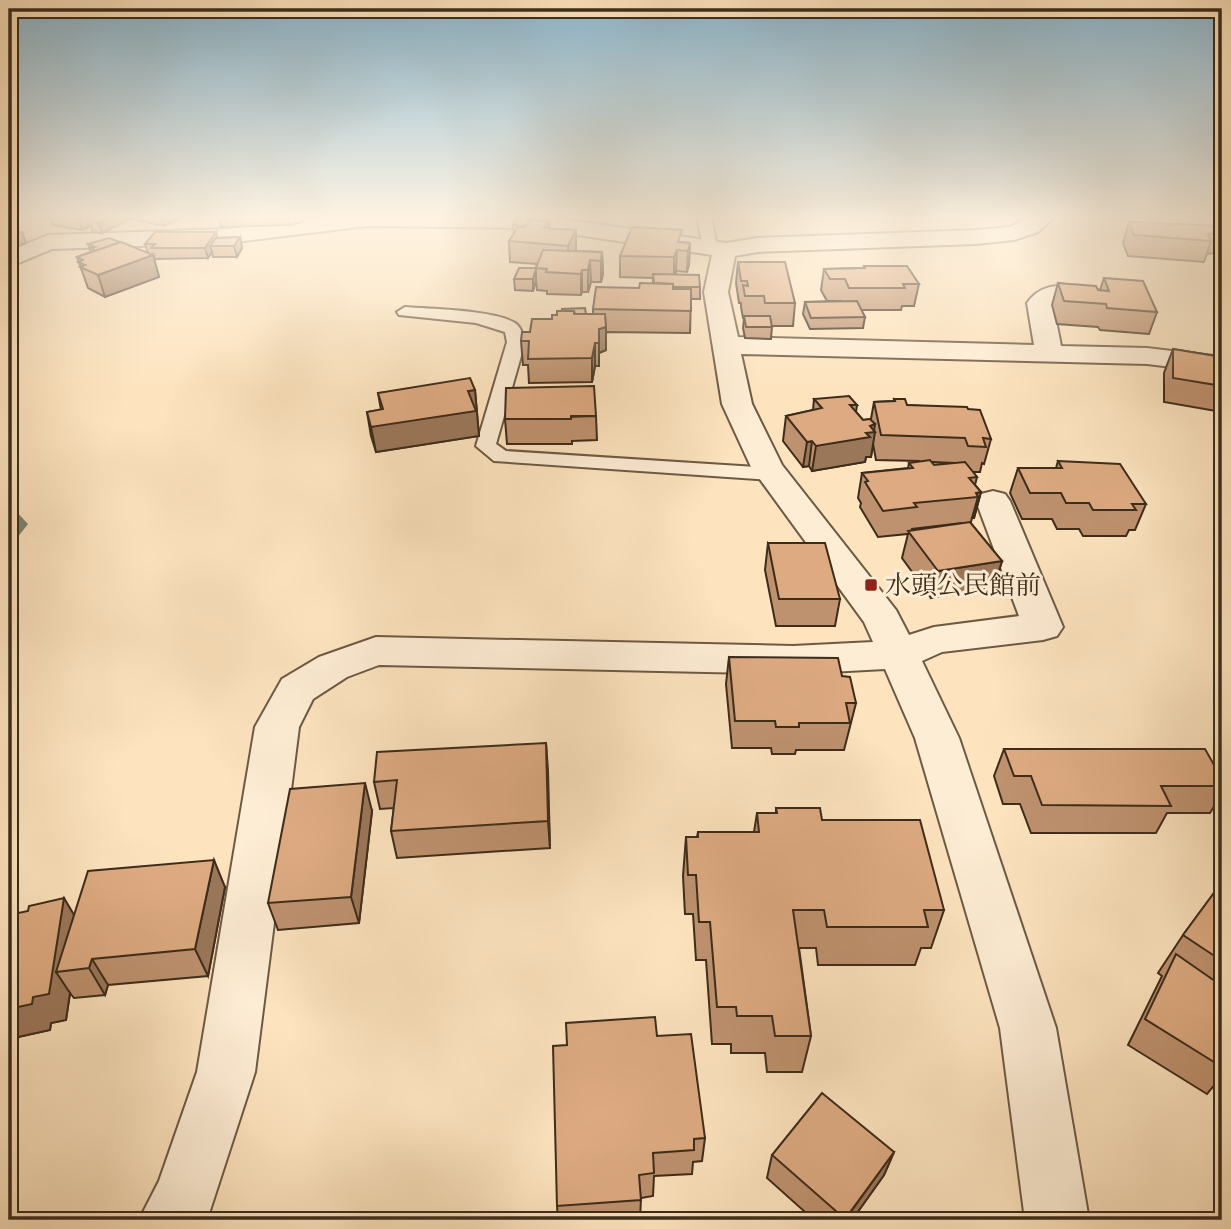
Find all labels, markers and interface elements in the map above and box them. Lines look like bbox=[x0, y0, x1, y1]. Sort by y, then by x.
place label: 水頭公民館前 bbox=[885, 568, 1041, 602]
marker: 水頭公民館前 bbox=[863, 577, 879, 593]

